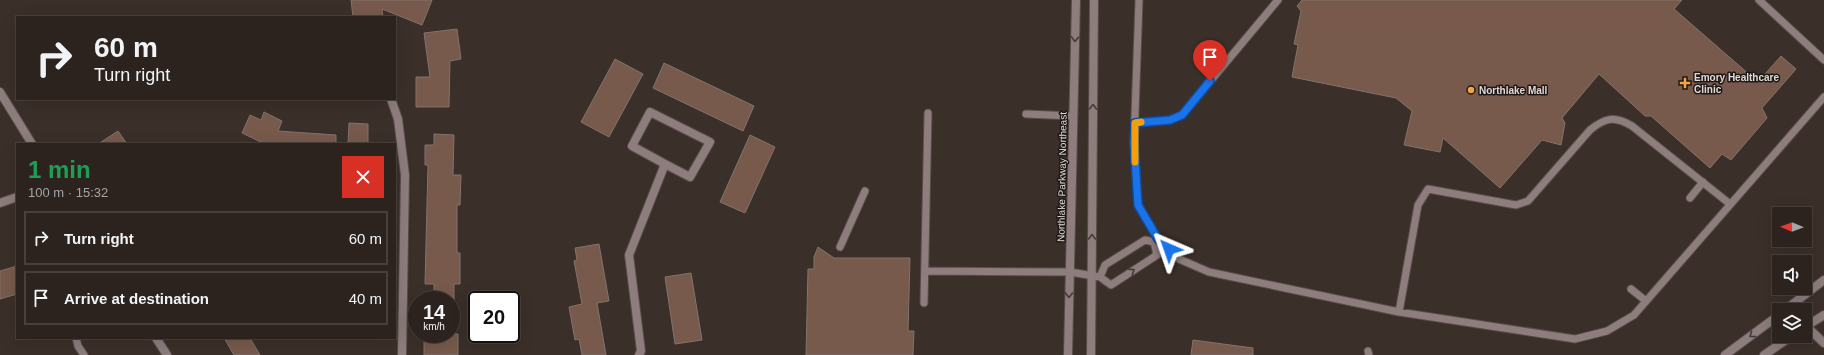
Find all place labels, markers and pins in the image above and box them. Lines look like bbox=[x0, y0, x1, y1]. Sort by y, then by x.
pin bbox=[1193, 40, 1227, 81]
place label: Emory Healthcare Clinic bbox=[1694, 72, 1779, 95]
marker: Emory Healthcare Clinic bbox=[1679, 77, 1691, 89]
marker: Northlake Mall bbox=[1466, 85, 1476, 95]
place label: Northlake Mall bbox=[1479, 85, 1548, 96]

